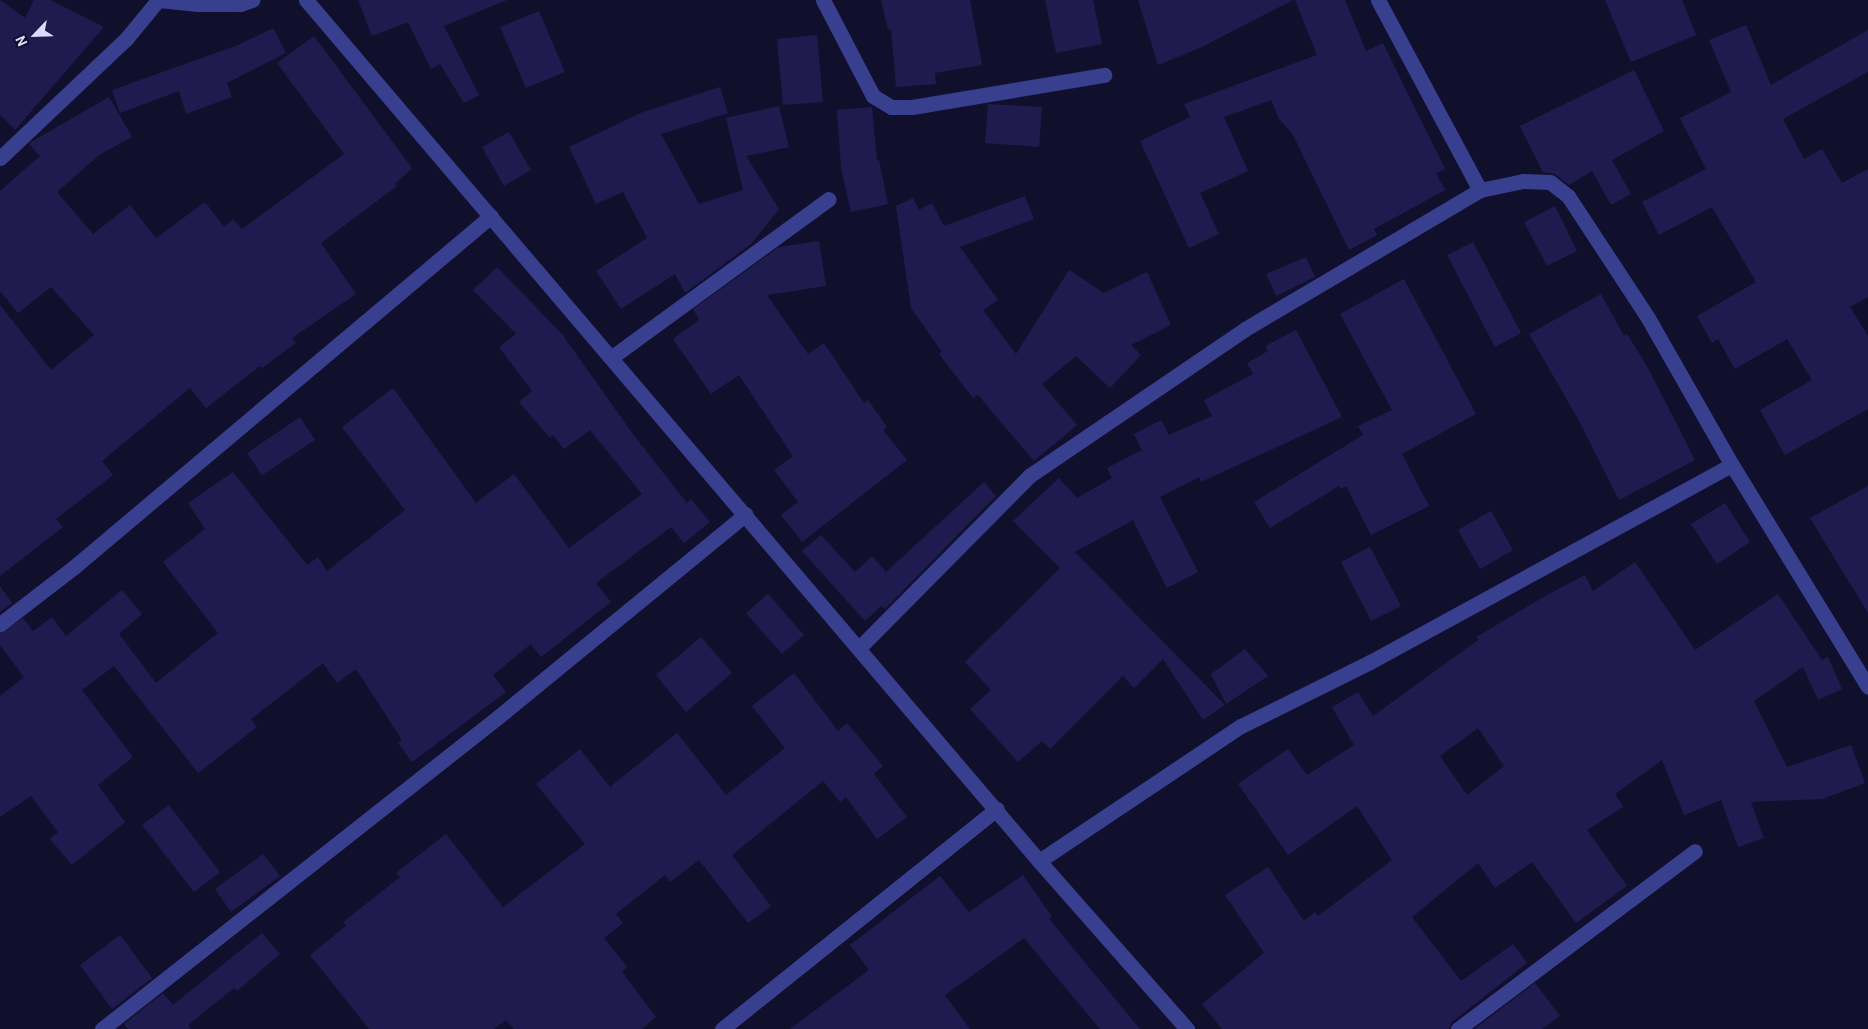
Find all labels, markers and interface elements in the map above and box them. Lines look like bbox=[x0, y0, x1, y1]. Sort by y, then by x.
north arrow bbox=[10, 10, 60, 60]
text: N bbox=[11, 34, 30, 49]

